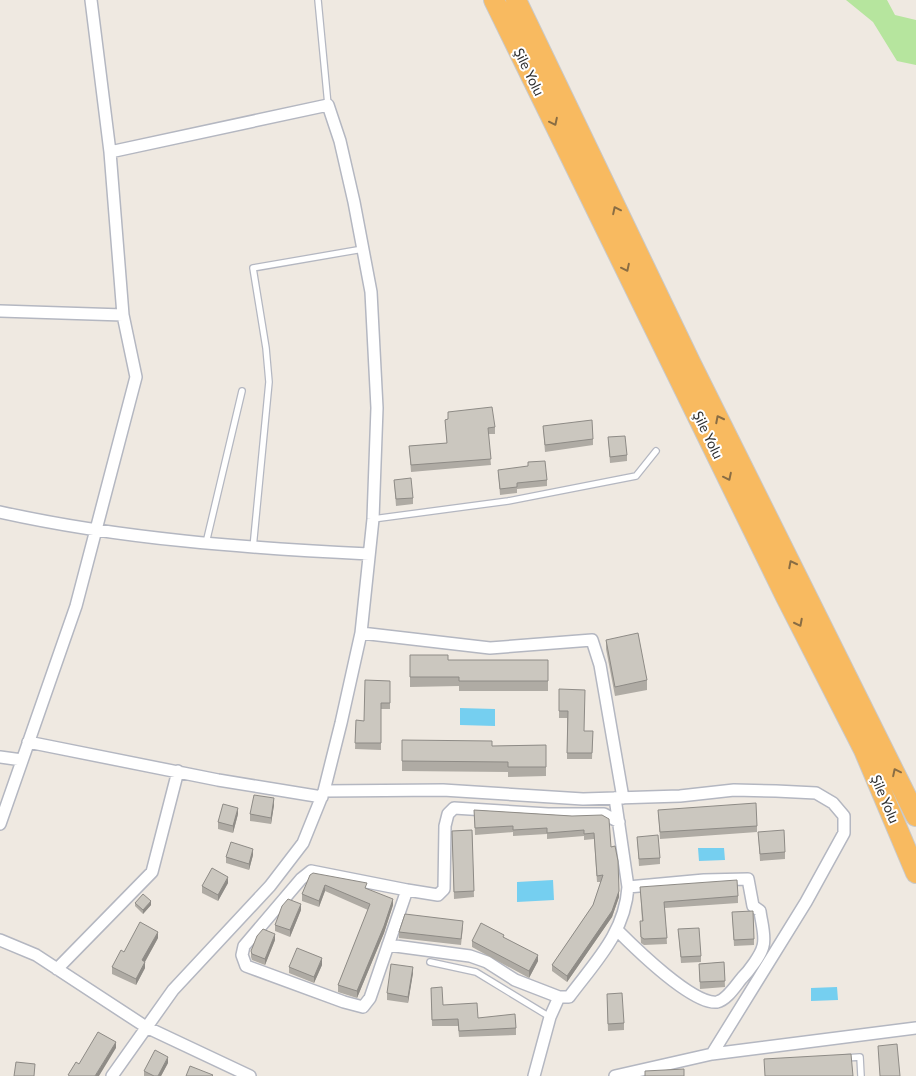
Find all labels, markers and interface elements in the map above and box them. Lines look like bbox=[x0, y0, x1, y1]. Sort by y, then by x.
street label: Şile Yolu bbox=[511, 45, 548, 98]
one-way arrow bbox=[548, 117, 558, 126]
one-way arrow bbox=[612, 206, 623, 215]
one-way arrow bbox=[620, 262, 630, 271]
street label: Şile Yolu bbox=[690, 408, 727, 461]
one-way arrow bbox=[715, 415, 725, 424]
one-way arrow bbox=[722, 472, 732, 481]
one-way arrow bbox=[788, 560, 798, 569]
one-way arrow bbox=[793, 618, 803, 627]
one-way arrow bbox=[892, 768, 902, 777]
street label: Şile Yolu bbox=[868, 772, 903, 826]

